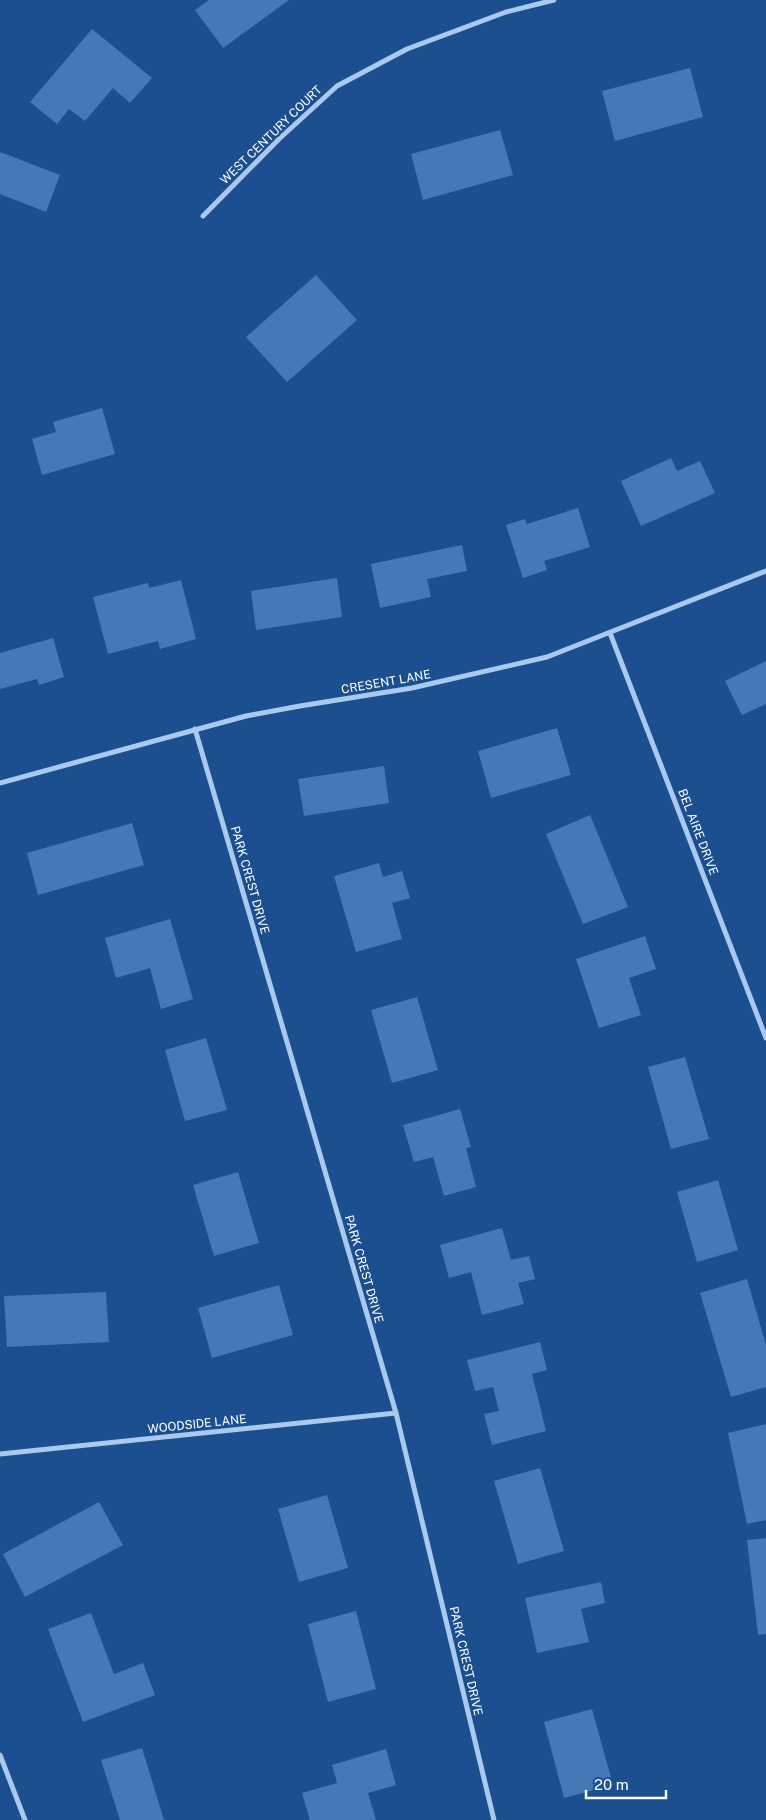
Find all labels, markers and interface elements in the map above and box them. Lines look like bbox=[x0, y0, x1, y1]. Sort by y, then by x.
street label: WEST CENTURY COURT bbox=[217, 83, 325, 187]
street label: CRESENT LANE bbox=[340, 667, 432, 697]
street label: BEL AIRE DRIVE bbox=[675, 787, 721, 877]
street label: PARK CREST DRIVE bbox=[228, 824, 272, 936]
street label: PARK CREST DRIVE bbox=[342, 1213, 386, 1325]
street label: WOODSIDE LANE bbox=[147, 1412, 247, 1436]
street label: PARK CREST DRIVE bbox=[447, 1605, 485, 1717]
scale bar bbox=[586, 1768, 666, 1800]
text: 20 m bbox=[594, 1776, 629, 1793]

